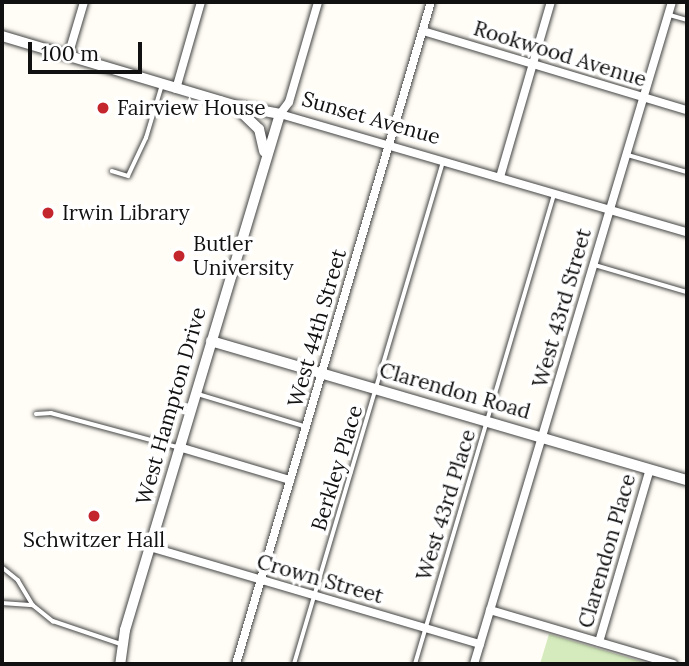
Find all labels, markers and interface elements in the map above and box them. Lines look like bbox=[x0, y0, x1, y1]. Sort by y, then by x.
street label: Rookwood Avenue bbox=[471, 16, 649, 92]
scale bar bbox=[32, 28, 145, 72]
text: 100 m bbox=[41, 40, 99, 67]
street label: Sunset Avenue bbox=[299, 86, 443, 150]
place label: Fairview House bbox=[117, 95, 266, 121]
marker: Fairview House bbox=[95, 100, 111, 116]
place label: Irwin Library bbox=[62, 200, 190, 226]
marker: Irwin Library bbox=[40, 205, 56, 221]
street label: West 43rd Street bbox=[527, 225, 597, 391]
place label: Butler University bbox=[193, 231, 294, 281]
street label: West 44th Street bbox=[282, 246, 352, 410]
marker: Butler University bbox=[171, 248, 187, 264]
street label: West Hampton Drive bbox=[131, 304, 211, 508]
street label: Clarendon Road bbox=[376, 357, 534, 425]
street label: Berkley Place bbox=[306, 402, 368, 534]
street label: West 43rd Place bbox=[411, 426, 481, 584]
street label: Clarendon Place bbox=[573, 471, 641, 631]
marker: Schwitzer Hall bbox=[86, 508, 102, 524]
place label: Schwitzer Hall bbox=[23, 527, 165, 553]
street label: Crown Street bbox=[254, 549, 386, 609]

